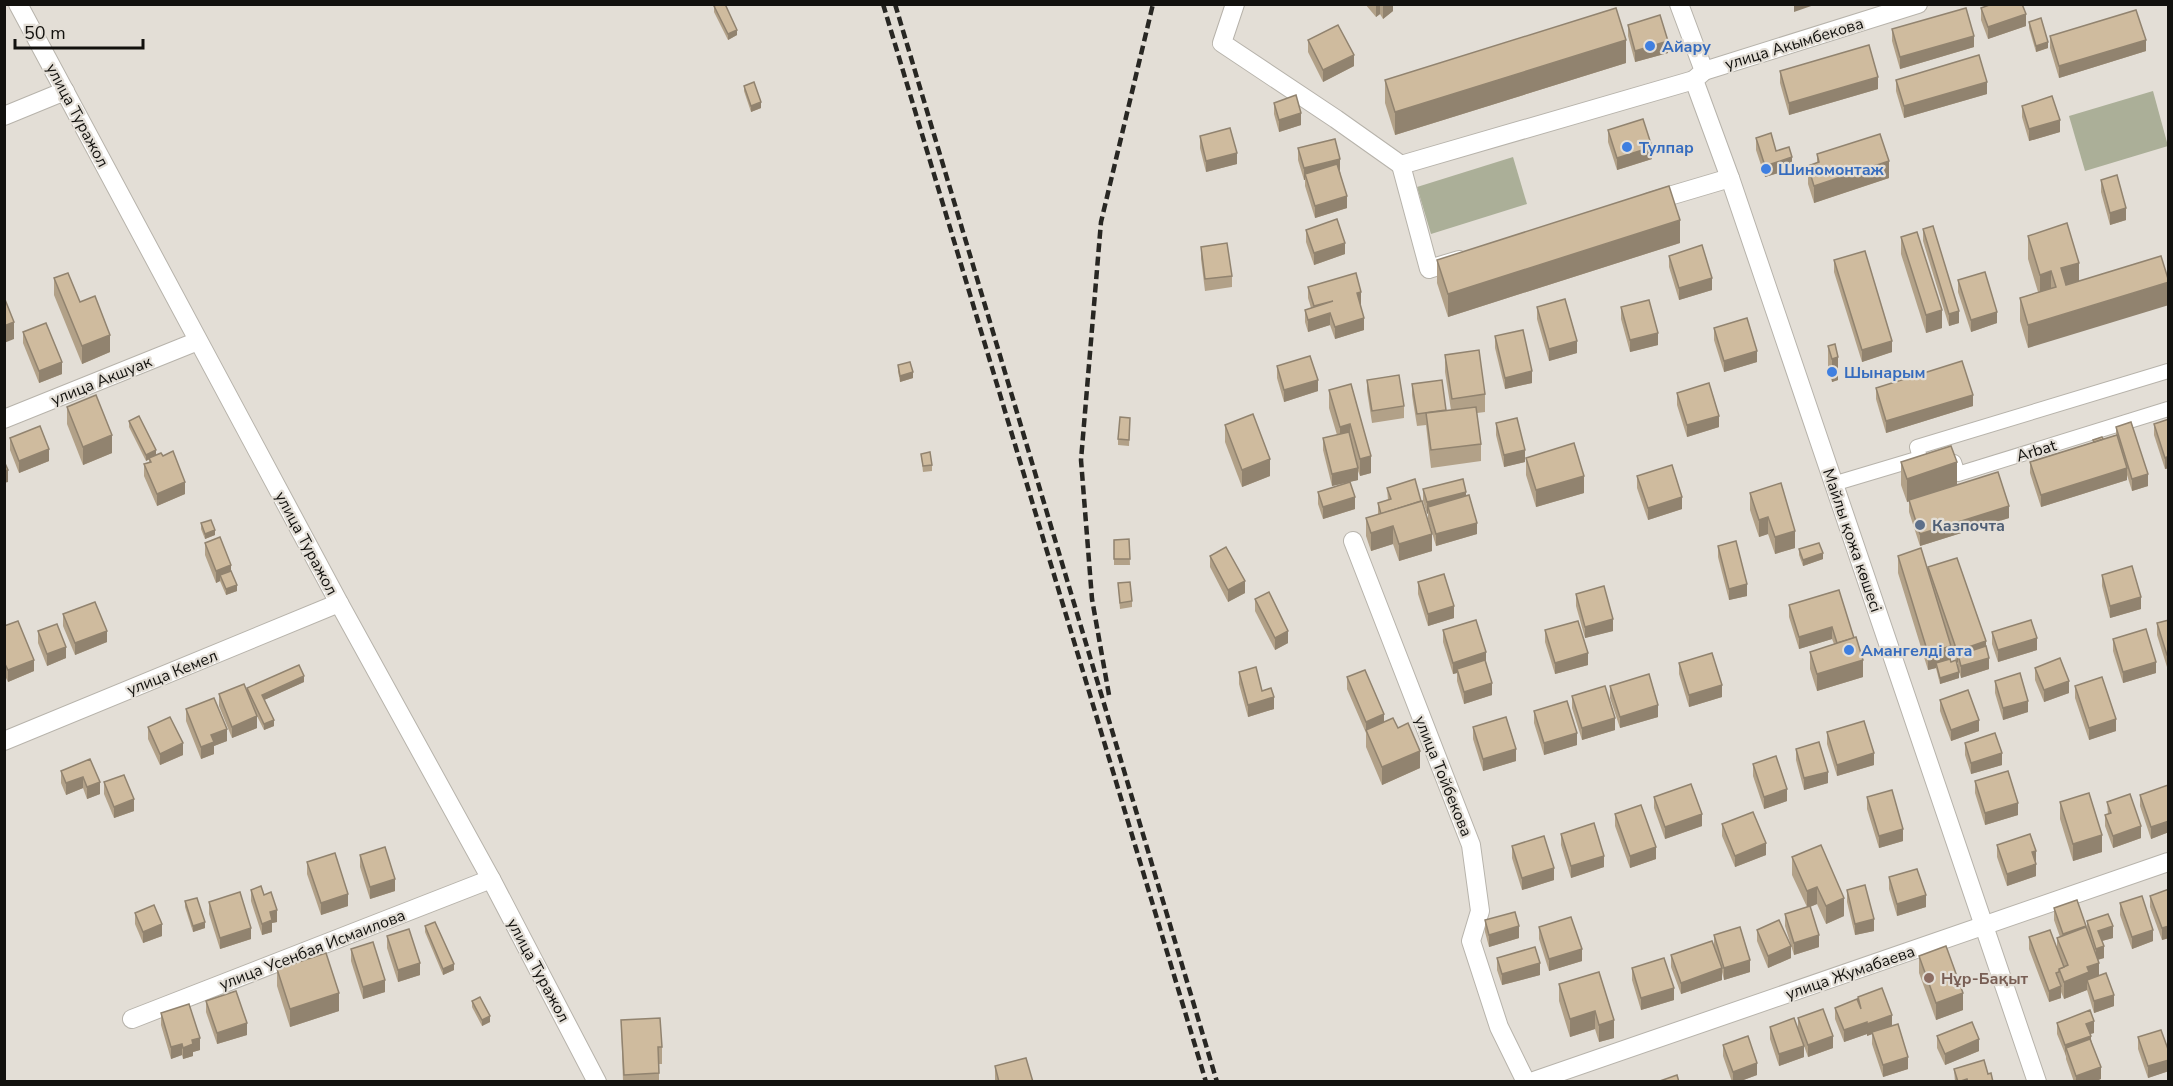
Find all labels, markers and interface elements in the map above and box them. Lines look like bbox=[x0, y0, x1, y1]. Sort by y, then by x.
scale bar bbox=[15, 12, 142, 50]
street label: улица Акымбекова bbox=[1722, 12, 1866, 75]
text: 50 m bbox=[24, 21, 66, 45]
place label: Айару bbox=[1662, 36, 1711, 58]
marker: Айару bbox=[1643, 39, 1657, 53]
street label: улица Туражол bbox=[41, 60, 114, 171]
place label: Тулпар bbox=[1639, 137, 1694, 159]
marker: Тулпар bbox=[1620, 140, 1634, 154]
place label: Шиномонтаж bbox=[1778, 159, 1885, 181]
marker: Шиномонтаж bbox=[1759, 162, 1773, 176]
street label: улица Акшуак bbox=[48, 350, 156, 411]
place label: Шынарым bbox=[1844, 362, 1925, 384]
marker: Шынарым bbox=[1825, 365, 1839, 379]
street label: Arbat bbox=[2014, 434, 2059, 467]
street label: Майлы қожа көшесі bbox=[1817, 466, 1887, 615]
street label: улица Туражол bbox=[270, 488, 343, 599]
place label: Казпочта bbox=[1932, 515, 2005, 537]
marker: Казпочта bbox=[1913, 518, 1927, 532]
place label: Амангелді ата bbox=[1861, 640, 1972, 662]
marker: Амангелді ата bbox=[1842, 643, 1856, 657]
street label: улица Кемел bbox=[124, 645, 221, 701]
street label: улица Тойбекова bbox=[1409, 713, 1477, 840]
street label: улица Усенбая Исмаилова bbox=[216, 904, 409, 996]
street label: улица Туражол bbox=[502, 915, 575, 1026]
street label: улица Жумабаева bbox=[1783, 941, 1918, 1005]
place label: Нұр-Бақыт bbox=[1941, 968, 2029, 990]
marker: Нұр-Бақыт bbox=[1922, 971, 1936, 985]

